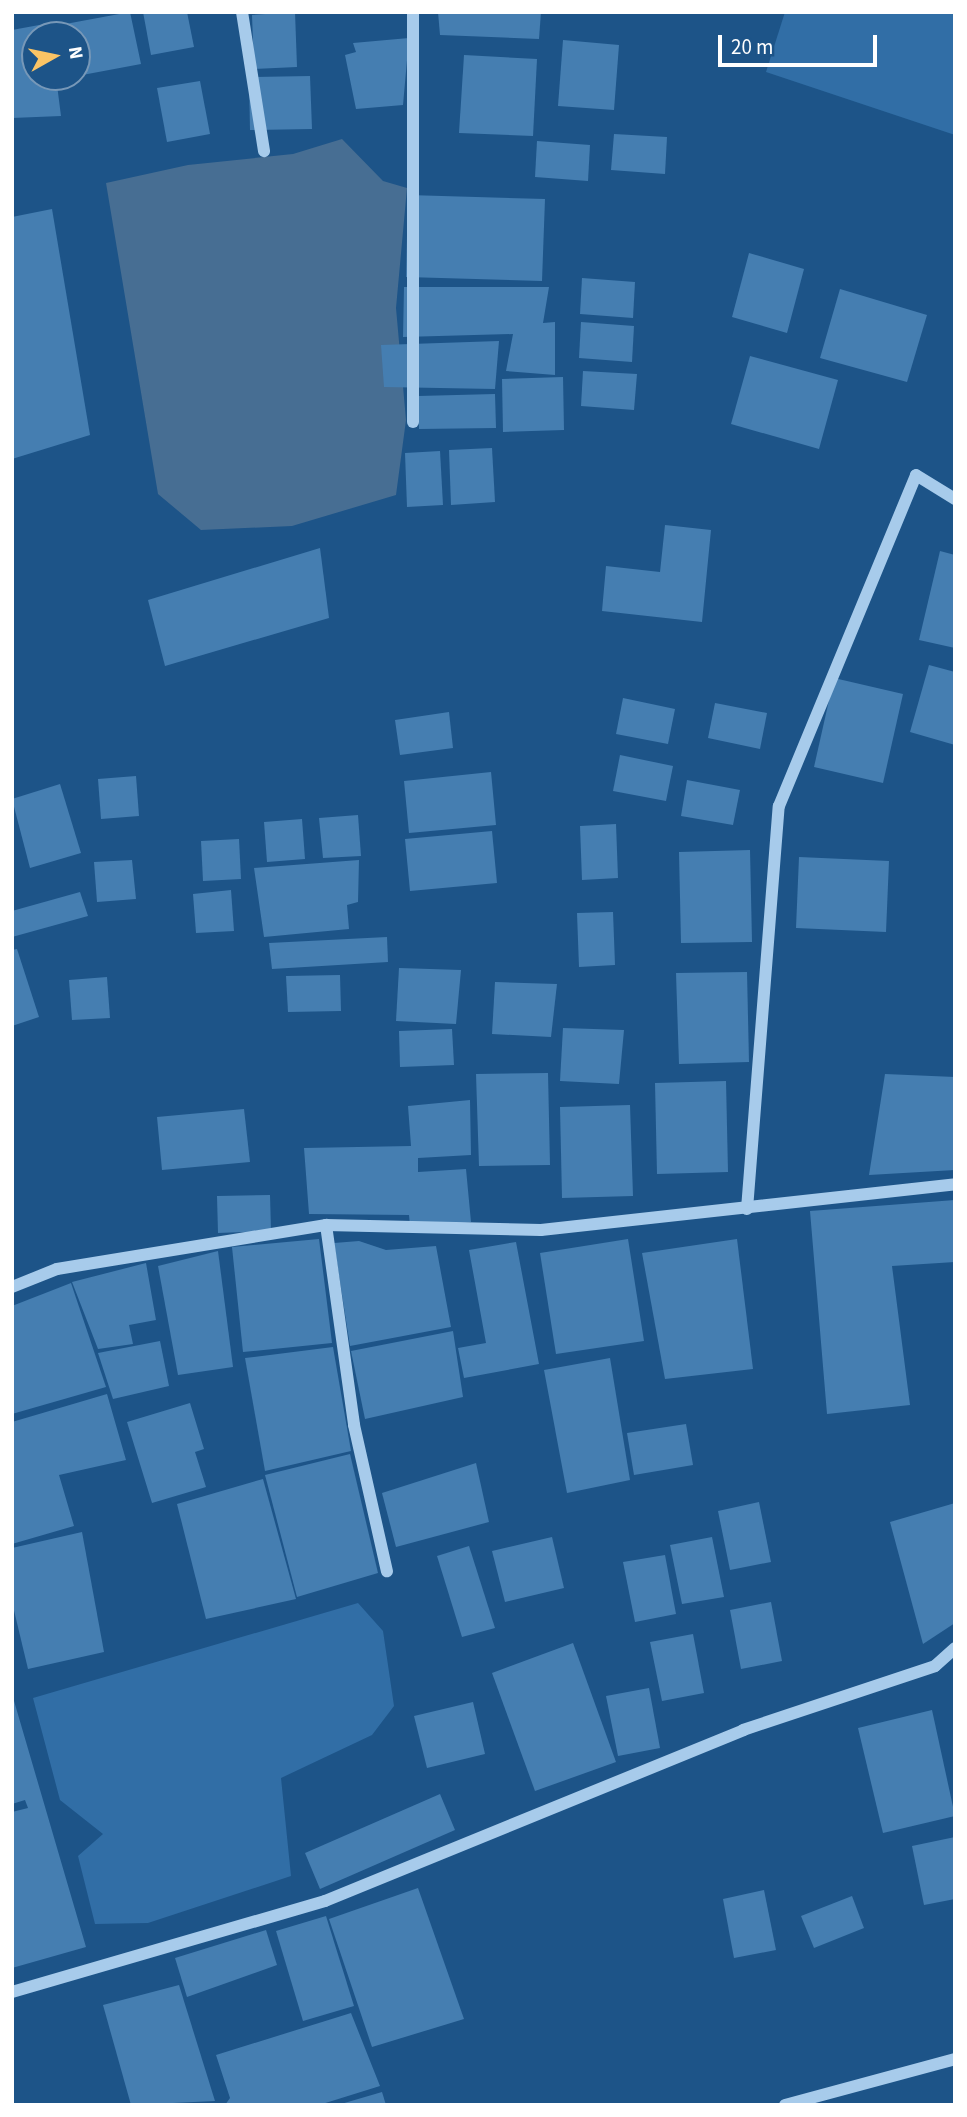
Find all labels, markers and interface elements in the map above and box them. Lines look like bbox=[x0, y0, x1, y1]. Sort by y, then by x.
north arrow bbox=[21, 21, 91, 91]
scale bar bbox=[722, 21, 881, 65]
text: 20 m bbox=[731, 32, 773, 62]
text: N bbox=[61, 45, 90, 61]

